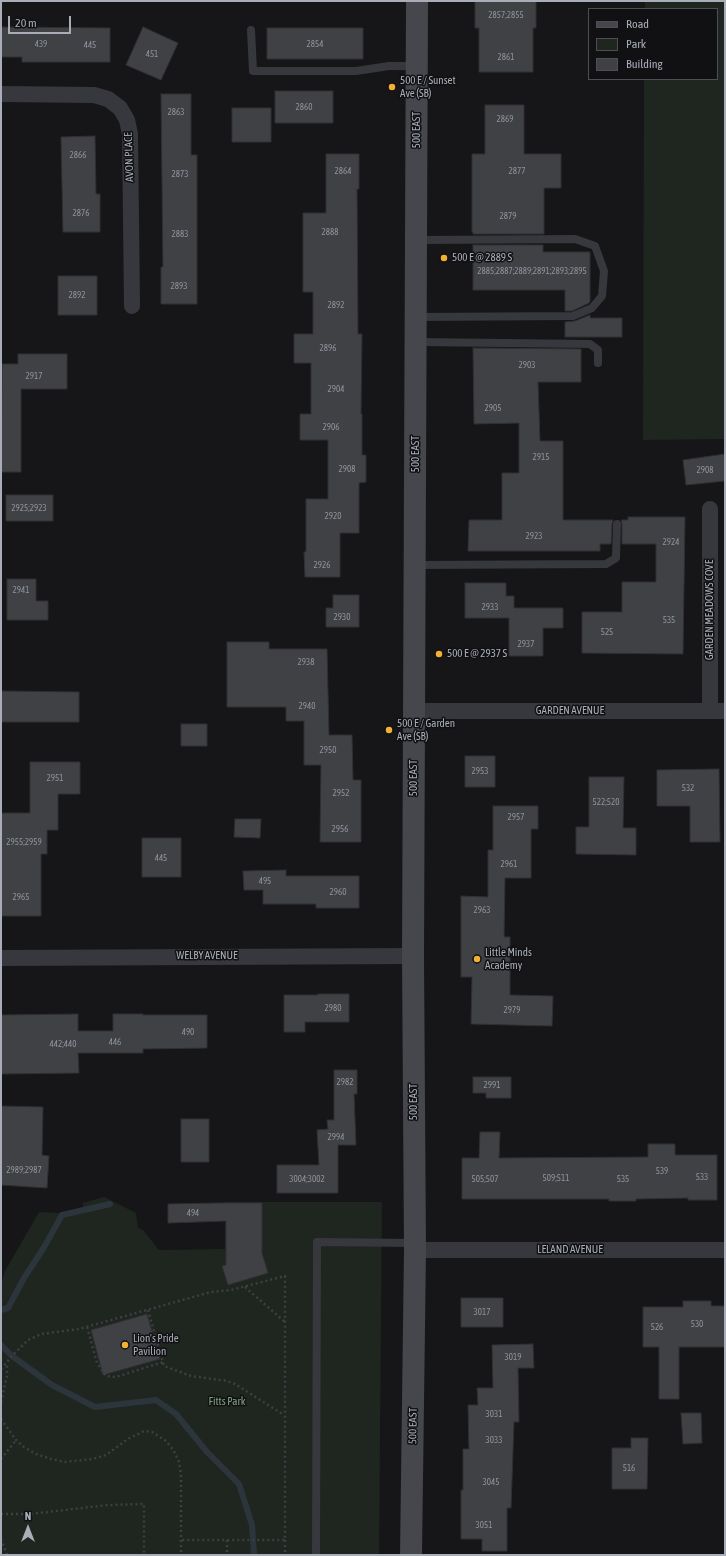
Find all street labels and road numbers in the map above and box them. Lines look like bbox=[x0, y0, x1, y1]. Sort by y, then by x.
street label: 500 EAST bbox=[410, 112, 424, 148]
street label: AVON PLACE bbox=[122, 132, 136, 182]
street label: 500 EAST bbox=[409, 436, 423, 472]
street label: GARDEN MEADOWS COVE bbox=[703, 560, 717, 660]
street label: GARDEN AVENUE bbox=[536, 704, 604, 718]
street label: 500 EAST bbox=[407, 760, 421, 796]
street label: WELBY AVENUE bbox=[176, 949, 238, 963]
street label: 500 EAST bbox=[407, 1084, 421, 1120]
street label: LELAND AVENUE bbox=[537, 1243, 603, 1257]
street label: 500 EAST bbox=[406, 1408, 420, 1444]

